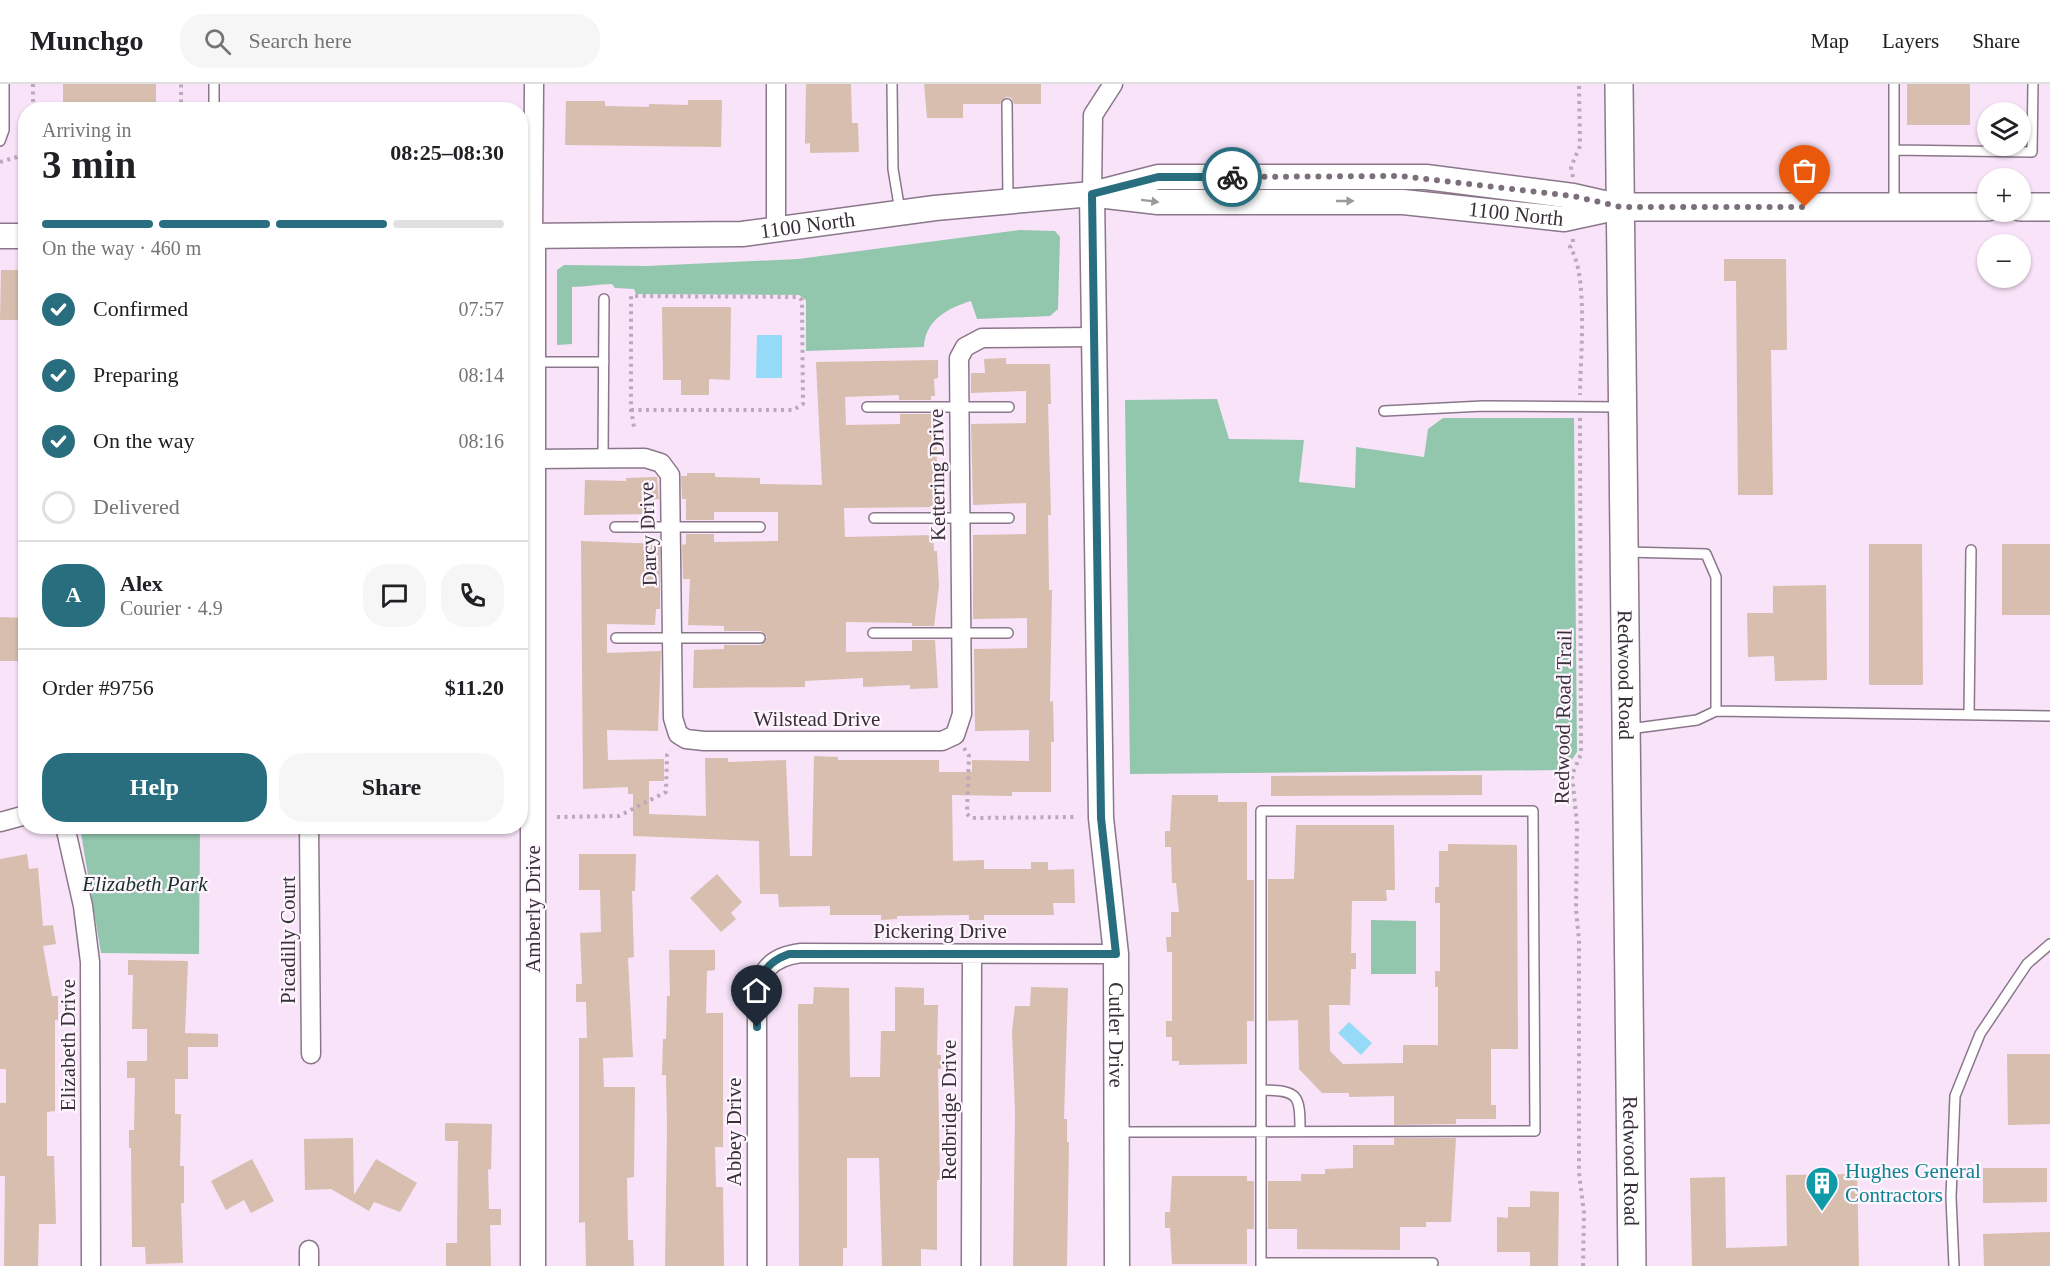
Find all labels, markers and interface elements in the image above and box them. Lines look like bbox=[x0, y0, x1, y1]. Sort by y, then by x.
search box bbox=[180, 14, 600, 68]
text: Munchgo bbox=[30, 25, 144, 56]
icon: search bbox=[201, 25, 234, 58]
text: Search here bbox=[249, 28, 352, 53]
text: Map bbox=[1811, 29, 1849, 53]
text: Layers bbox=[1882, 29, 1939, 53]
text: Share bbox=[1972, 29, 2020, 53]
map controls bbox=[1977, 102, 2031, 288]
button: layers bbox=[1977, 102, 2031, 156]
text: Arriving in bbox=[42, 119, 131, 141]
text: 08:25–08:30 bbox=[390, 140, 504, 165]
text: 3 min bbox=[42, 143, 136, 186]
pin bbox=[1779, 145, 1830, 207]
courier bbox=[1202, 147, 1262, 207]
icon: bag bbox=[1788, 154, 1821, 187]
icon: bike bbox=[1216, 161, 1249, 194]
button: + bbox=[1977, 168, 2031, 222]
one-way arrow bbox=[1141, 196, 1160, 206]
one-way arrow bbox=[1336, 196, 1355, 206]
street label: 1100 North bbox=[1467, 197, 1565, 231]
street label: 1100 North bbox=[758, 207, 857, 243]
button: − bbox=[1977, 234, 2031, 288]
text: On the way · 460 m bbox=[42, 237, 201, 259]
icon: check bbox=[42, 293, 75, 326]
text: Confirmed bbox=[93, 296, 188, 321]
text: 07:57 bbox=[458, 298, 504, 320]
icon: check bbox=[42, 359, 75, 392]
text: Preparing bbox=[93, 362, 179, 387]
text: 08:14 bbox=[458, 364, 504, 386]
street label: Kettering Drive bbox=[924, 409, 950, 541]
icon: check bbox=[42, 425, 75, 458]
text: On the way bbox=[93, 428, 194, 453]
text: 08:16 bbox=[458, 430, 504, 452]
street label: Darcy Drive bbox=[634, 481, 662, 587]
text: Delivered bbox=[93, 494, 180, 519]
button: chat bbox=[363, 564, 426, 627]
button: phone bbox=[441, 564, 504, 627]
text: Alex bbox=[120, 571, 163, 596]
text: A bbox=[66, 582, 81, 607]
text: Courier · 4.9 bbox=[120, 597, 223, 619]
street label: Redwood Road bbox=[1613, 610, 1638, 741]
street label: Redwood Road Trail bbox=[1549, 629, 1577, 805]
text: Order #9756 bbox=[42, 675, 154, 700]
text: $11.20 bbox=[445, 675, 504, 700]
street label: Wilstead Drive bbox=[754, 707, 880, 731]
button: Help bbox=[42, 753, 267, 822]
button: Share bbox=[279, 753, 504, 822]
street label: Amberly Drive bbox=[521, 845, 545, 973]
park label: Elizabeth Park bbox=[81, 872, 208, 896]
street label: Picadilly Court bbox=[276, 876, 300, 1004]
street label: Pickering Drive bbox=[873, 919, 1007, 943]
pin bbox=[731, 965, 782, 1027]
icon: home bbox=[740, 974, 773, 1007]
street label: Elizabeth Drive bbox=[56, 979, 80, 1111]
street label: Cutler Drive bbox=[1104, 982, 1128, 1088]
street label: Redbridge Drive bbox=[937, 1040, 961, 1180]
street label: Abbey Drive bbox=[722, 1077, 746, 1187]
street label: Redwood Road bbox=[1618, 1096, 1644, 1227]
place label: Hughes General Contractors bbox=[1845, 1159, 1981, 1207]
building icon: Hughes General Contractors bbox=[1804, 1165, 1840, 1212]

